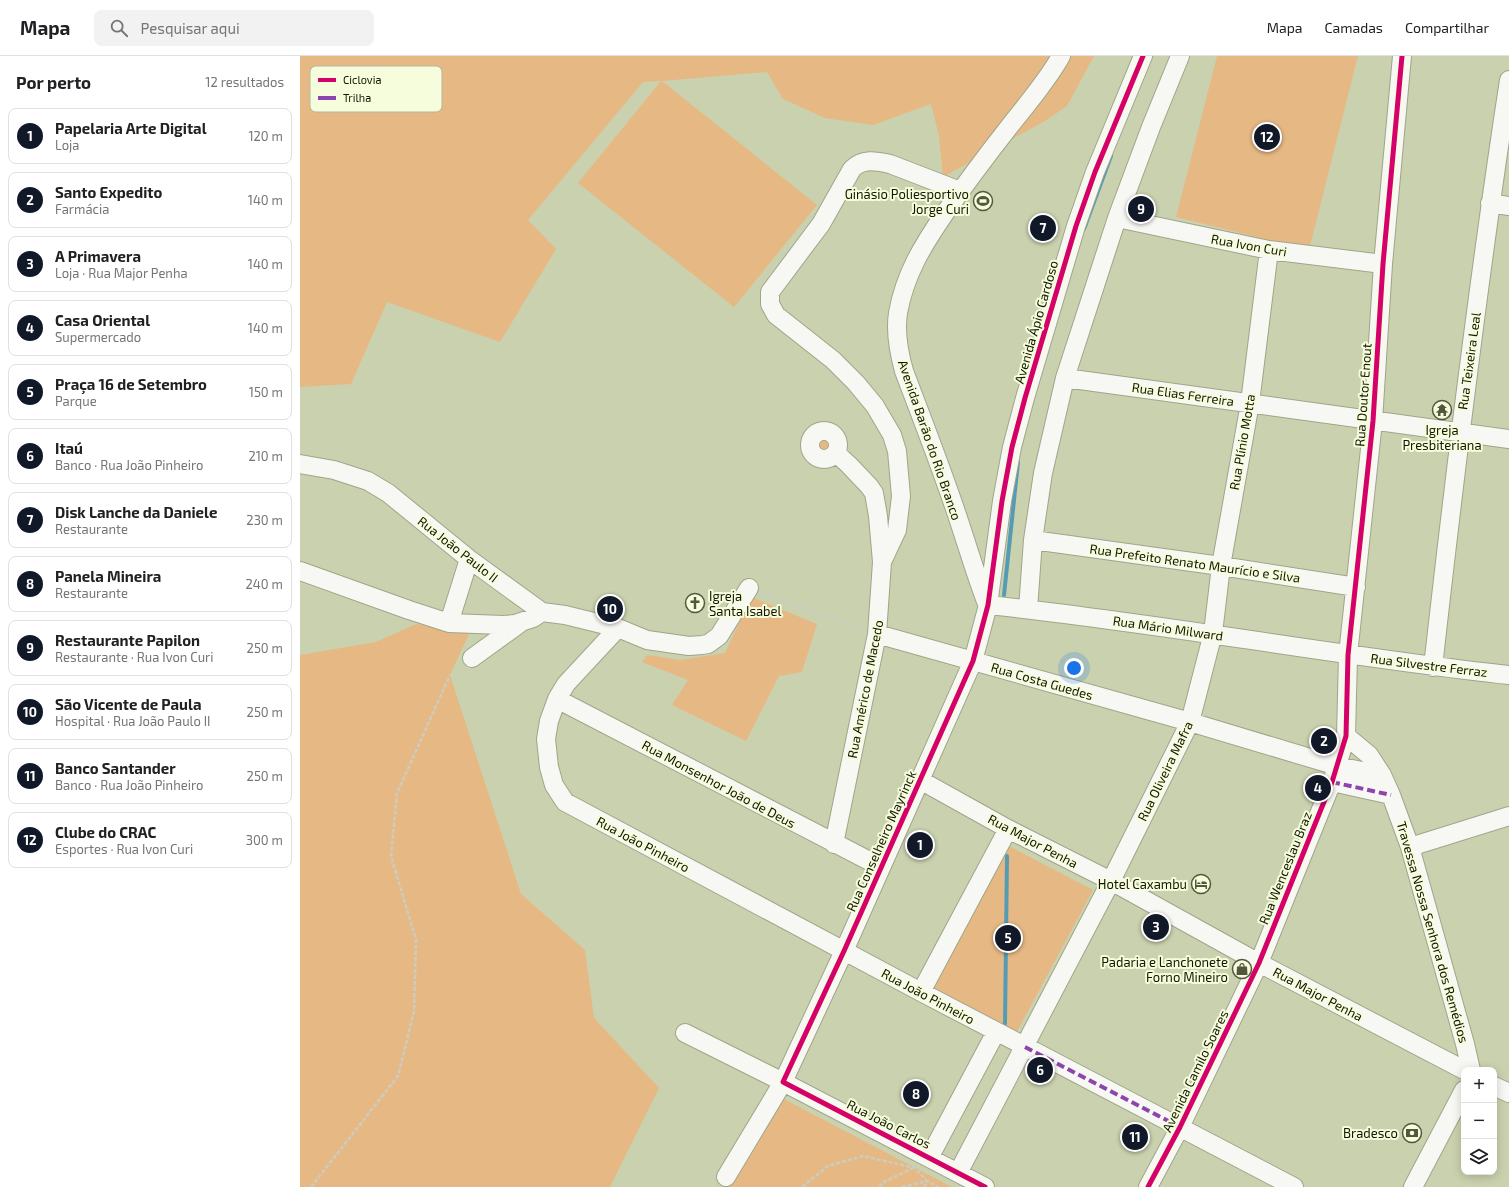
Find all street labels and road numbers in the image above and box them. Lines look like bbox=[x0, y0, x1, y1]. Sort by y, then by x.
street label: Rua Ivon Curi bbox=[1210, 230, 1288, 260]
street label: Avenida Ápio Cardoso bbox=[1010, 258, 1061, 385]
street label: Rua Teixeira Leal bbox=[1454, 311, 1484, 411]
street label: Rua Doutor Enout bbox=[1351, 343, 1375, 447]
street label: Avenida Barão do Rio Branco bbox=[895, 358, 965, 522]
street label: Rua Elias Ferreira bbox=[1131, 379, 1235, 409]
street label: Rua Plínio Motta bbox=[1226, 393, 1258, 491]
street label: Rua João Paulo II bbox=[415, 513, 501, 585]
street label: Rua Prefeito Renato Maurício e Silva bbox=[1089, 540, 1301, 586]
street label: Rua Mário Milward bbox=[1112, 612, 1224, 644]
street label: Rua Américo de Macedo bbox=[844, 618, 886, 760]
street label: Rua Silvestre Ferraz bbox=[1370, 650, 1488, 680]
street label: Rua Costa Guedes bbox=[989, 659, 1095, 703]
street label: Rua Oliveira Mafra bbox=[1134, 718, 1196, 824]
street label: Rua Monsenhor João de Deus bbox=[639, 737, 799, 831]
street label: Rua Conselheiro Mayrinck bbox=[843, 768, 920, 914]
street label: Rua Wenceslau Braz bbox=[1255, 809, 1315, 927]
street label: Rua Major Penha bbox=[985, 811, 1081, 871]
street label: Rua João Pinheiro bbox=[594, 813, 692, 875]
street label: Travessa Nossa Senhora dos Remédios bbox=[1394, 819, 1472, 1045]
street label: Rua Major Penha bbox=[1270, 964, 1366, 1024]
street label: Rua João Pinheiro bbox=[879, 965, 977, 1027]
street label: Avenida Camilo Soares bbox=[1159, 1007, 1231, 1135]
street label: Rua João Carlos bbox=[844, 1096, 934, 1152]

